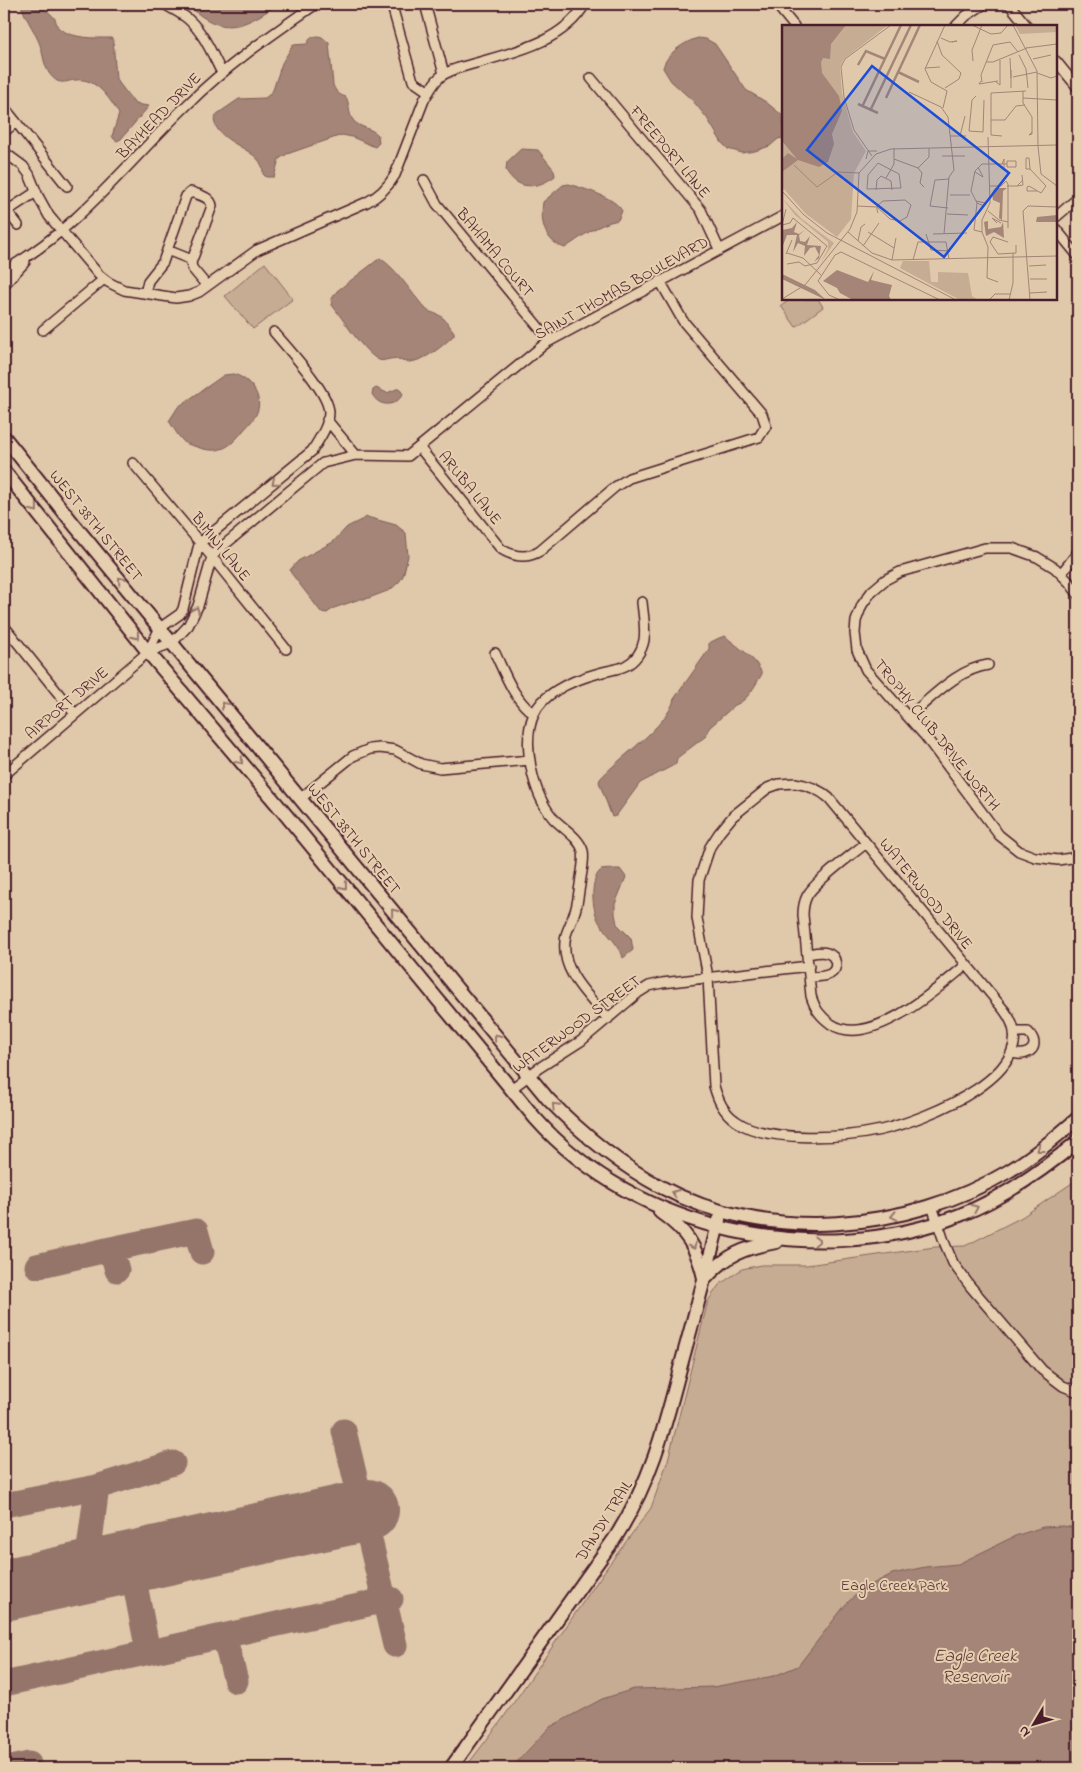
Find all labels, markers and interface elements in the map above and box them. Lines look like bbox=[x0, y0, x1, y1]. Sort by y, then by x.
inset map bbox=[782, 25, 1057, 300]
street label: BAYHEAD DRIVE bbox=[111, 67, 207, 166]
street label: FREEPORT LANE bbox=[623, 100, 716, 204]
street label: BAHAMA COURT bbox=[449, 203, 539, 303]
street label: SAINT THOMAS BOULEVARD bbox=[531, 231, 713, 347]
street label: ARUBA LANE bbox=[432, 446, 507, 531]
street label: WEST 38TH STREET bbox=[43, 465, 148, 587]
one-way arrow bbox=[271, 476, 280, 485]
one-way arrow bbox=[29, 503, 37, 512]
street label: BIMINI LANE bbox=[184, 507, 256, 587]
one-way arrow bbox=[117, 577, 126, 586]
one-way arrow bbox=[189, 606, 200, 615]
one-way arrow bbox=[130, 630, 138, 639]
street label: TROPHY CLUB DRIVE NORTH bbox=[867, 654, 1005, 816]
street label: AIRPORT DRIVE bbox=[20, 661, 114, 746]
one-way arrow bbox=[221, 702, 230, 711]
one-way arrow bbox=[235, 755, 244, 764]
street label: WEST 38TH STREET bbox=[301, 778, 406, 900]
street label: WATERWOOD DRIVE bbox=[873, 833, 978, 955]
one-way arrow bbox=[338, 880, 347, 889]
one-way arrow bbox=[392, 909, 400, 918]
street label: WATERWOOD STREET bbox=[508, 970, 646, 1080]
one-way arrow bbox=[494, 1034, 503, 1043]
one-way arrow bbox=[551, 1103, 560, 1112]
one-way arrow bbox=[1036, 1143, 1046, 1152]
one-way arrow bbox=[671, 1189, 680, 1200]
one-way arrow bbox=[970, 1204, 979, 1215]
one-way arrow bbox=[889, 1210, 898, 1220]
one-way arrow bbox=[814, 1236, 821, 1246]
one-way arrow bbox=[687, 1241, 697, 1250]
street label: DANDY TRAIL bbox=[570, 1476, 639, 1567]
park label: Eagle Creek Park bbox=[841, 1574, 948, 1598]
water label: Eagle Creek Reservoir bbox=[933, 1644, 1018, 1691]
north arrow bbox=[1010, 1700, 1060, 1750]
text: N bbox=[1014, 1721, 1036, 1741]

